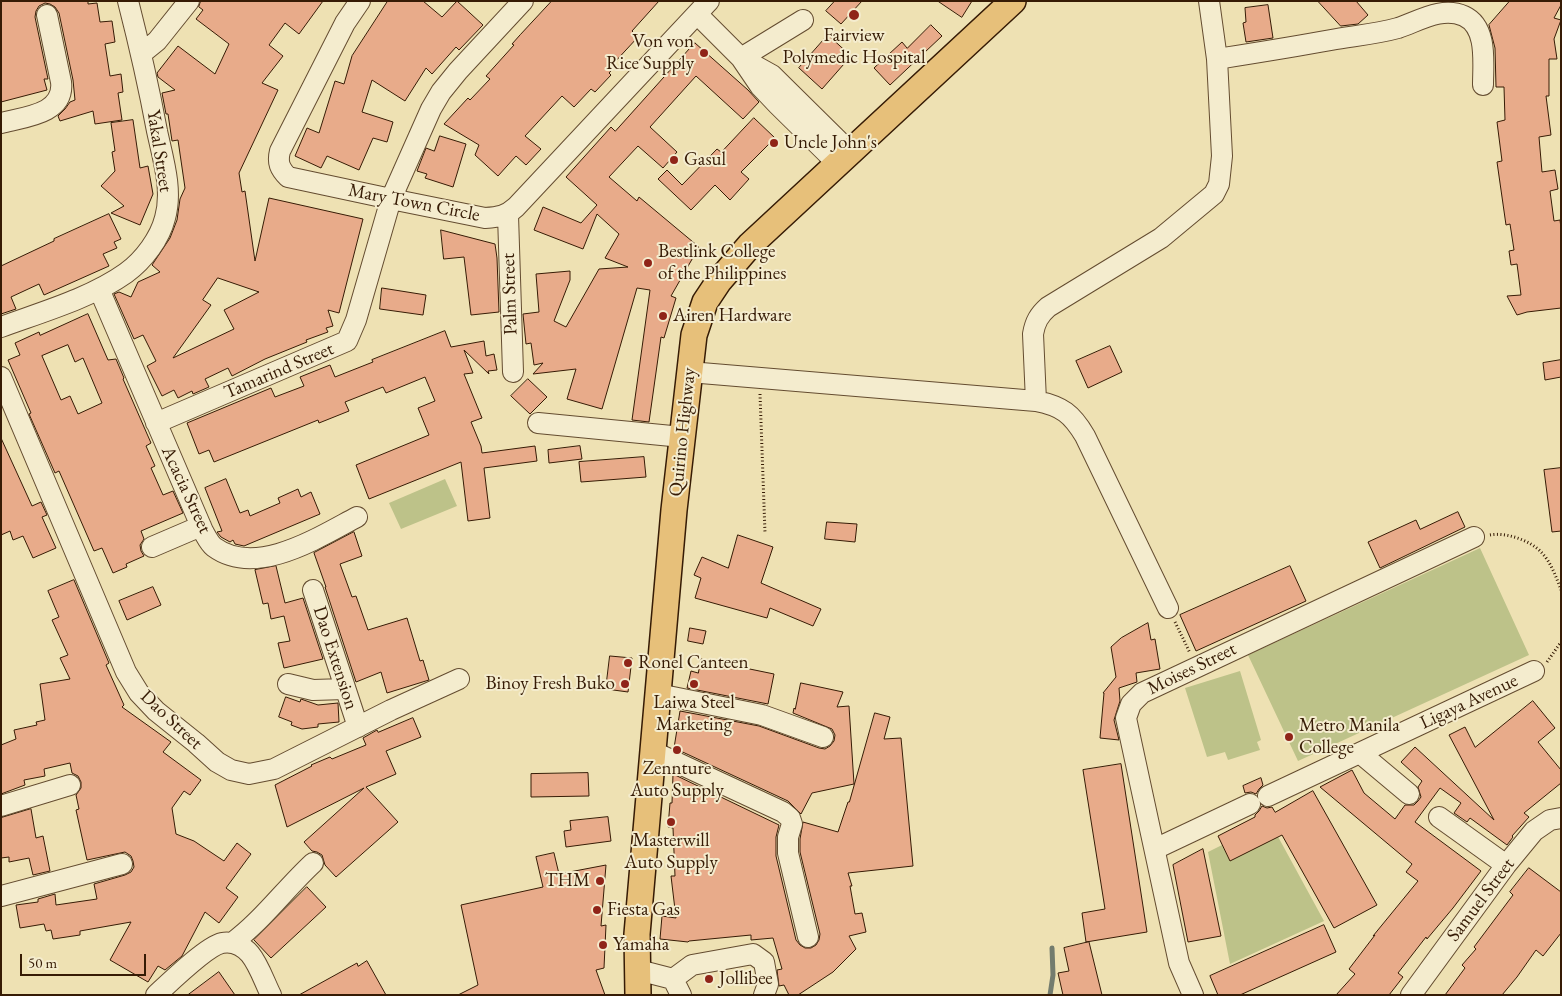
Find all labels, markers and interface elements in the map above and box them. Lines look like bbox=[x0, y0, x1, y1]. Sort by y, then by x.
marker: Fairview Polymedic Hospital bbox=[847, 8, 861, 22]
place label: Fairview Polymedic Hospital bbox=[783, 25, 925, 69]
place label: Von von Rice Supply bbox=[606, 31, 694, 75]
marker: Von von Rice Supply bbox=[698, 47, 710, 59]
street label: Yakal Street bbox=[141, 108, 177, 194]
place label: Uncle John's bbox=[784, 132, 877, 154]
marker: Uncle John's bbox=[768, 137, 780, 149]
place label: Gasul bbox=[684, 149, 726, 171]
marker: Gasul bbox=[668, 154, 680, 166]
street label: Mary Town Circle bbox=[346, 179, 482, 227]
place label: Bestlink College of the Philippines bbox=[658, 241, 786, 285]
street label: Palm Street bbox=[497, 253, 523, 335]
marker: Bestlink College of the Philippines bbox=[642, 257, 654, 269]
place label: Airen Hardware bbox=[673, 305, 791, 327]
marker: Airen Hardware bbox=[657, 310, 669, 322]
street label: Tamarind Street bbox=[221, 338, 337, 404]
street label: Quirino Highway bbox=[665, 366, 701, 498]
street label: Acacia Street bbox=[156, 443, 216, 537]
street label: Dao Extension bbox=[308, 603, 362, 713]
street label: Moises Street bbox=[1144, 638, 1240, 700]
place label: Ronel Canteen bbox=[638, 652, 748, 674]
marker: Ronel Canteen bbox=[622, 657, 634, 669]
street label: Ligaya Avenue bbox=[1416, 669, 1522, 735]
place label: Binoy Fresh Buko bbox=[485, 673, 615, 695]
marker: Binoy Fresh Buko bbox=[619, 678, 631, 690]
marker: Laiwa Steel Marketing bbox=[688, 678, 700, 690]
street label: Dao Street bbox=[135, 685, 207, 755]
place label: Laiwa Steel Marketing bbox=[653, 692, 735, 736]
place label: Metro Manila College bbox=[1299, 715, 1400, 759]
marker: Metro Manila College bbox=[1283, 731, 1295, 743]
marker: Zennture Auto Supply bbox=[671, 744, 683, 756]
place label: Zennture Auto Supply bbox=[630, 758, 724, 802]
marker: Masterwill Auto Supply bbox=[665, 816, 677, 828]
place label: Masterwill Auto Supply bbox=[624, 830, 718, 874]
street label: Samuel Street bbox=[1442, 854, 1520, 946]
place label: THM bbox=[545, 870, 590, 892]
marker: THM bbox=[594, 875, 606, 887]
place label: Fiesta Gas bbox=[607, 899, 680, 921]
marker: Fiesta Gas bbox=[591, 904, 603, 916]
place label: Yamaha bbox=[613, 934, 669, 956]
marker: Yamaha bbox=[597, 939, 609, 951]
scale bar bbox=[22, 944, 149, 976]
text: 50 m bbox=[28, 953, 57, 972]
place label: Jollibee bbox=[719, 968, 773, 990]
marker: Jollibee bbox=[703, 973, 715, 985]

